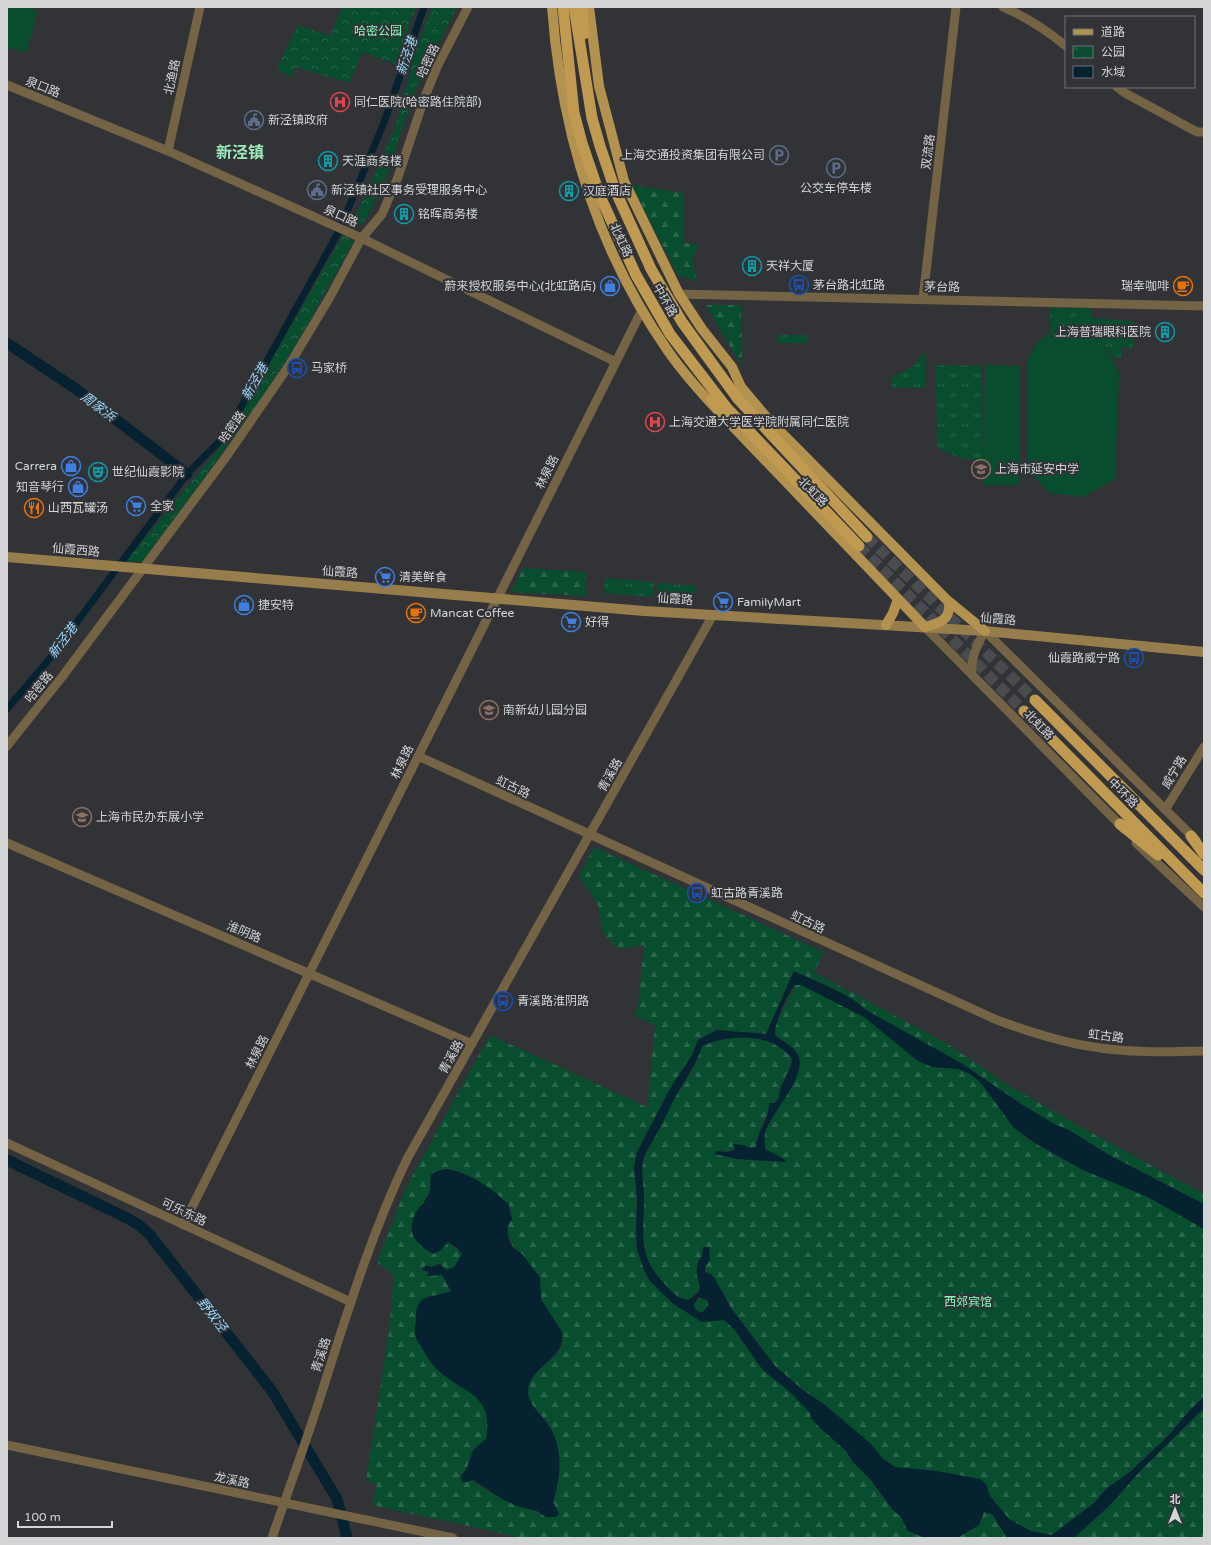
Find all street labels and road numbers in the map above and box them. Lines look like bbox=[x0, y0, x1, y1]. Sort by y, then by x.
street label: 哈密路 bbox=[414, 42, 442, 80]
street label: 北渔路 bbox=[161, 58, 183, 96]
street label: 泉口路 bbox=[24, 74, 62, 100]
street label: 双流路 bbox=[919, 133, 937, 171]
street label: 泉口路 bbox=[322, 202, 360, 230]
street label: 北虹路 bbox=[607, 221, 635, 259]
street label: 茅台路 bbox=[924, 280, 960, 294]
street label: 中环路 bbox=[650, 281, 680, 319]
street label: 哈密路 bbox=[216, 408, 248, 446]
street label: 林泉路 bbox=[533, 453, 561, 491]
street label: 北虹路 bbox=[795, 474, 831, 510]
street label: 仙霞西路 bbox=[51, 541, 101, 559]
street label: 仙霞路 bbox=[322, 564, 358, 580]
street label: 仙霞路 bbox=[657, 591, 693, 607]
street label: 仙霞路 bbox=[979, 610, 1017, 628]
street label: 哈密路 bbox=[22, 669, 56, 705]
street label: 北虹路 bbox=[1021, 707, 1057, 743]
street label: 林泉路 bbox=[388, 743, 416, 781]
street label: 威宁路 bbox=[1159, 753, 1189, 791]
street label: 青溪路 bbox=[595, 756, 625, 794]
street label: 虹古路 bbox=[494, 773, 532, 801]
street label: 中环路 bbox=[1105, 775, 1141, 811]
street label: 虹古路 bbox=[789, 908, 827, 936]
street label: 淮阴路 bbox=[225, 919, 263, 945]
street label: 虹古路 bbox=[1087, 1027, 1125, 1045]
street label: 林泉路 bbox=[243, 1033, 271, 1071]
street label: 青溪路 bbox=[436, 1038, 466, 1076]
street label: 可乐东路 bbox=[159, 1196, 209, 1228]
street label: 青溪路 bbox=[309, 1336, 333, 1374]
street label: 龙溪路 bbox=[213, 1469, 251, 1491]

